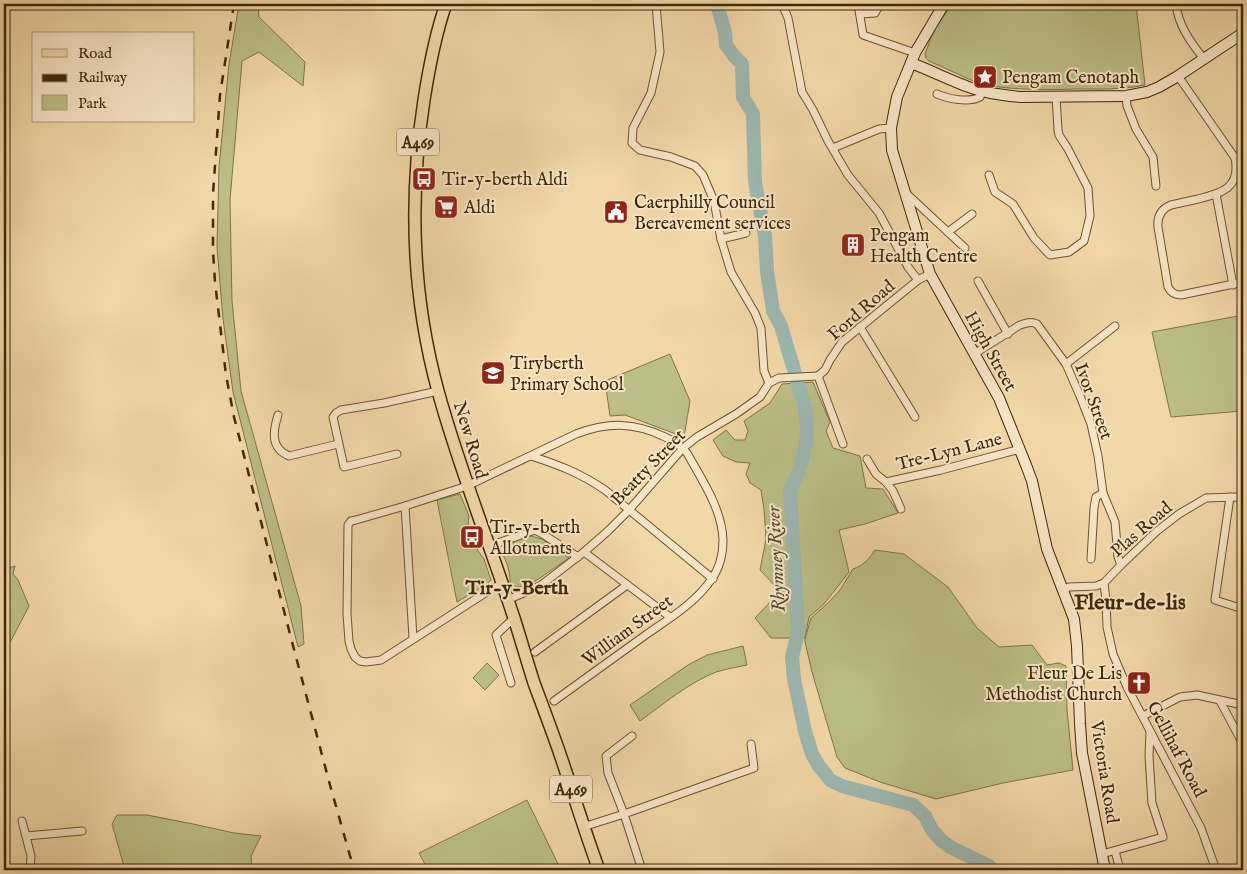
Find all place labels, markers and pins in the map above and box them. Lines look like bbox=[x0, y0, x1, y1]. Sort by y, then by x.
place icon: Pengam Cenotaph bbox=[972, 64, 998, 90]
place label: Pengam Cenotaph bbox=[1002, 67, 1139, 90]
bus stop icon: Tir-y-berth Aldi bbox=[411, 166, 437, 192]
place label: Tir-y-berth Aldi bbox=[442, 169, 568, 192]
place label: Caerphilly Council Bereavement services bbox=[634, 192, 791, 236]
supermarket icon: Aldi bbox=[433, 194, 459, 220]
place label: Aldi bbox=[463, 197, 496, 220]
public building icon: Caerphilly Council Bereavement services bbox=[603, 199, 629, 225]
place label: Pengam Health Centre bbox=[870, 225, 978, 269]
building icon: Pengam Health Centre bbox=[840, 232, 866, 258]
place label: Tiryberth Primary School bbox=[510, 353, 624, 397]
school or university icon: Tiryberth Primary School bbox=[480, 360, 506, 386]
place label: Tir-y-berth Allotments bbox=[489, 517, 581, 561]
bus stop icon: Tir-y-berth Allotments bbox=[459, 524, 485, 550]
place label: Fleur De Lis Methodist Church bbox=[985, 663, 1122, 707]
church icon: Fleur De Lis Methodist Church bbox=[1126, 670, 1152, 696]

